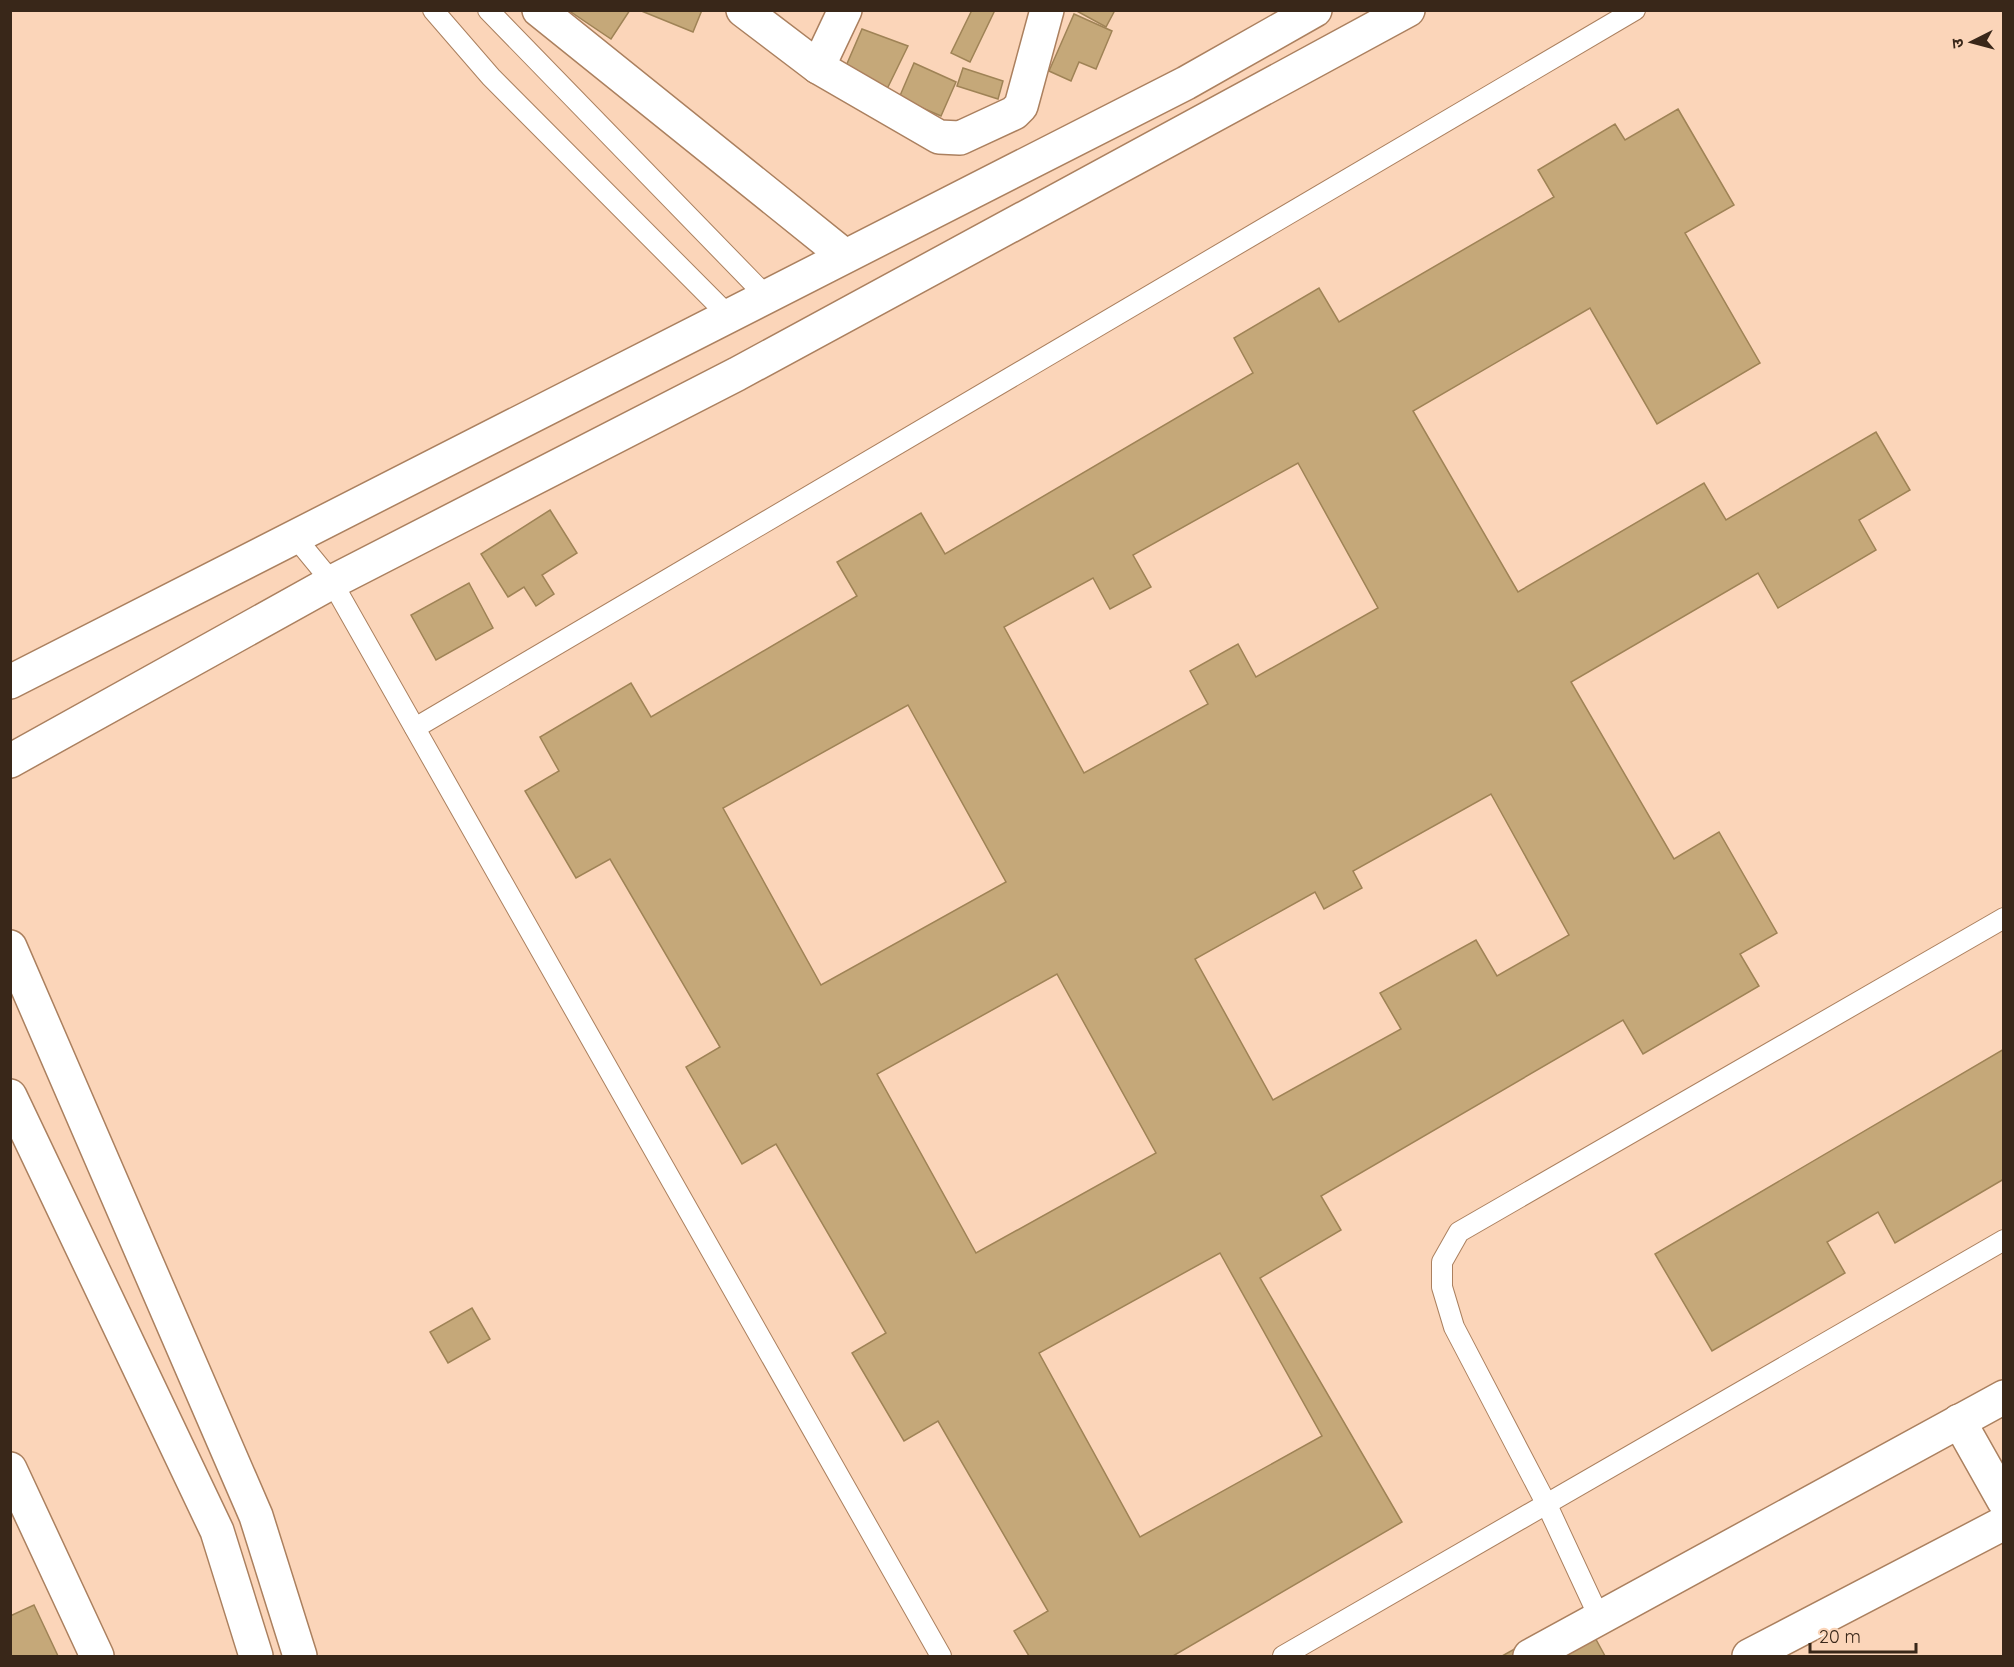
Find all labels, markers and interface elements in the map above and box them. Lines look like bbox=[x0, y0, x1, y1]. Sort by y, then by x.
north arrow bbox=[1942, 12, 2002, 72]
text: उ bbox=[1947, 37, 1968, 49]
scale bar bbox=[1810, 1616, 1916, 1654]
text: 20 m bbox=[1819, 1625, 1861, 1648]

